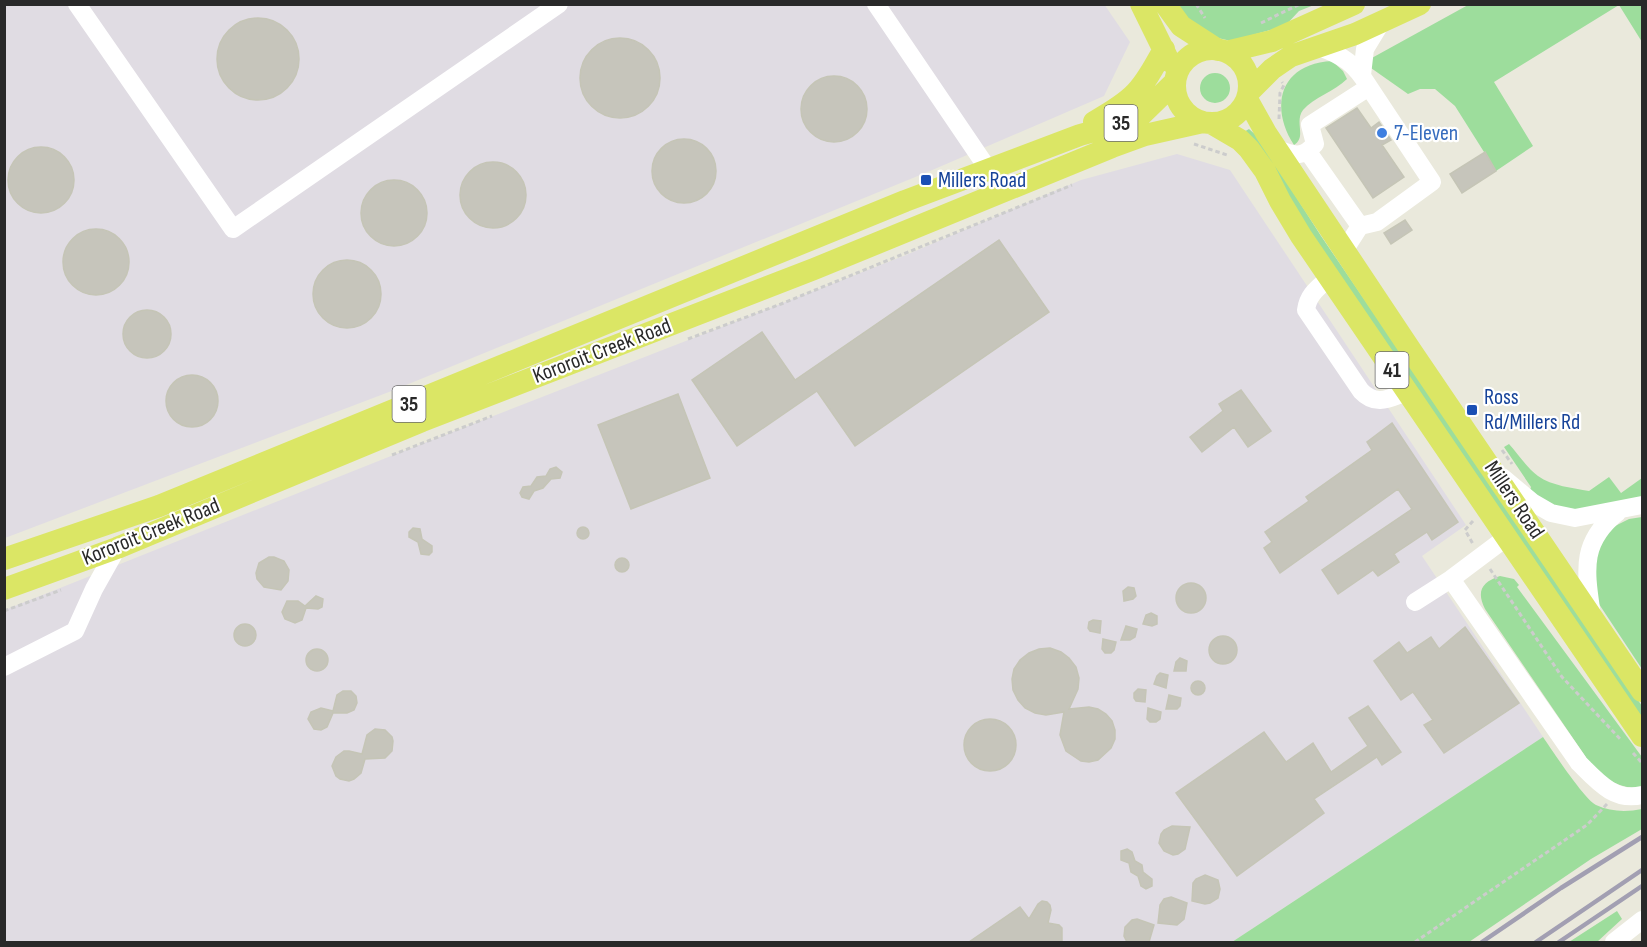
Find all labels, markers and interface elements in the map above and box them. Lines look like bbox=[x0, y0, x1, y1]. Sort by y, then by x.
road number: 35 bbox=[1104, 105, 1138, 141]
place label: 7-Eleven bbox=[1394, 120, 1458, 147]
marker: 7-Eleven bbox=[1375, 126, 1389, 140]
place label: Millers Road bbox=[938, 167, 1026, 194]
marker: Millers Road bbox=[919, 173, 933, 187]
street label: Kororoit Creek Road bbox=[529, 312, 675, 390]
road number: 41 bbox=[1376, 352, 1408, 388]
place label: Ross Rd/Millers Rd bbox=[1484, 384, 1580, 436]
road number: 35 bbox=[392, 386, 426, 422]
marker: Ross Rd/Millers Rd bbox=[1465, 403, 1479, 417]
street label: Millers Road bbox=[1478, 456, 1550, 544]
street label: Kororoit Creek Road bbox=[78, 492, 224, 572]

